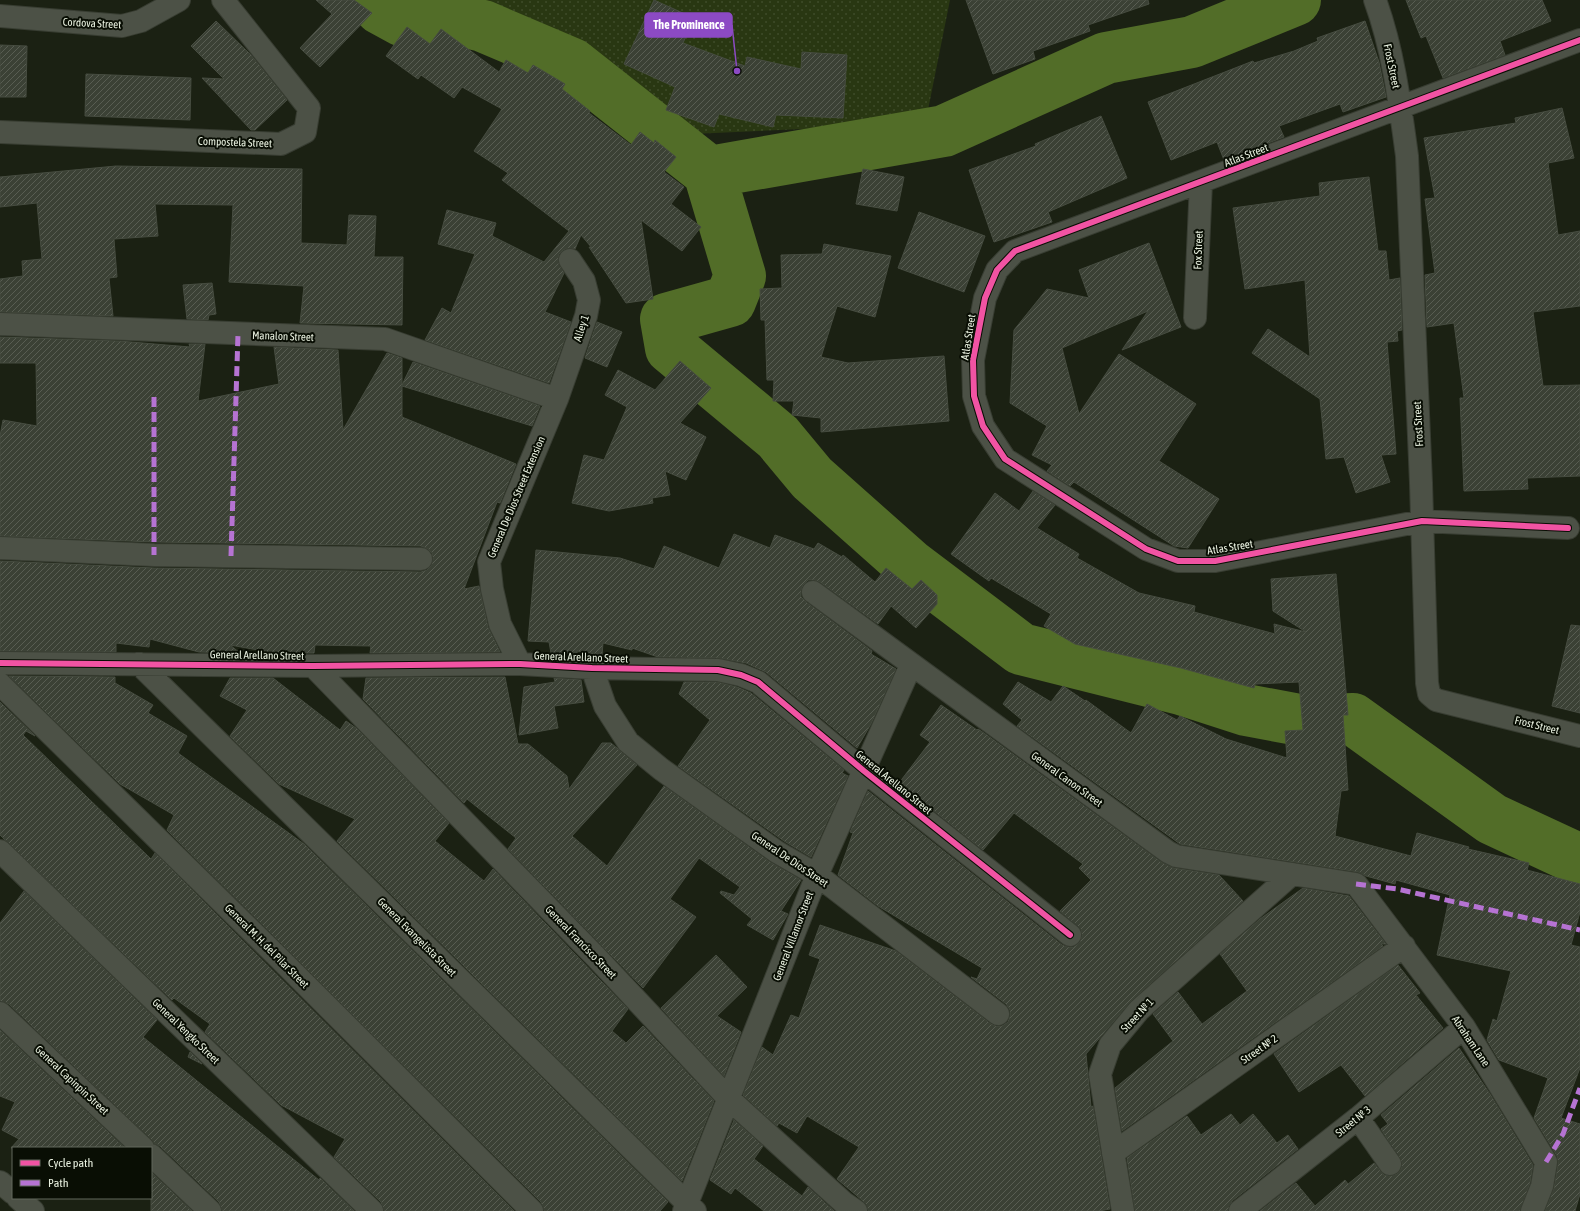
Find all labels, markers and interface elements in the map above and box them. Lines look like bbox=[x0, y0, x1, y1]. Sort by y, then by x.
callout: The Prominence bbox=[645, 13, 732, 37]
street label: Cordova Street bbox=[62, 15, 122, 31]
text: The Prominence bbox=[653, 18, 725, 32]
street label: Frost Street bbox=[1381, 43, 1403, 89]
street label: Compostela Street bbox=[198, 135, 272, 149]
street label: Atlas Street bbox=[1222, 141, 1270, 169]
street label: Fox Street bbox=[1191, 230, 1205, 270]
street label: Alley 1 bbox=[571, 313, 591, 343]
street label: Atlas Street bbox=[958, 313, 978, 361]
street label: Manalon Street bbox=[252, 329, 314, 343]
street label: Frost Street bbox=[1411, 401, 1425, 447]
street label: General De Dios Street Extension bbox=[485, 434, 547, 560]
street label: Atlas Street bbox=[1206, 537, 1254, 557]
street label: General Arellano Street bbox=[210, 648, 304, 662]
street label: General Arellano Street bbox=[534, 649, 628, 665]
street label: Frost Street bbox=[1514, 714, 1560, 736]
street label: General Arellano Street bbox=[854, 748, 934, 816]
street label: General Canon Street bbox=[1029, 749, 1105, 809]
street label: General De Dios Street bbox=[749, 829, 831, 889]
street label: General Villamor Street bbox=[770, 890, 816, 982]
street label: General Evangelista Street bbox=[375, 895, 459, 979]
street label: General M. H. del Pilar Street bbox=[223, 902, 311, 990]
street label: General Francisco Street bbox=[543, 903, 619, 981]
street label: General Yengko Street bbox=[150, 996, 222, 1066]
street label: Street № 1 bbox=[1118, 996, 1156, 1034]
street label: Abraham Lane bbox=[1450, 1013, 1492, 1069]
street label: Street № 2 bbox=[1238, 1032, 1280, 1066]
street label: General Capinpin Street bbox=[33, 1043, 111, 1117]
street label: Street № 3 bbox=[1333, 1103, 1373, 1139]
legend bbox=[12, 1147, 152, 1199]
text: Cycle path bbox=[48, 1156, 93, 1170]
text: Path bbox=[48, 1176, 69, 1190]

